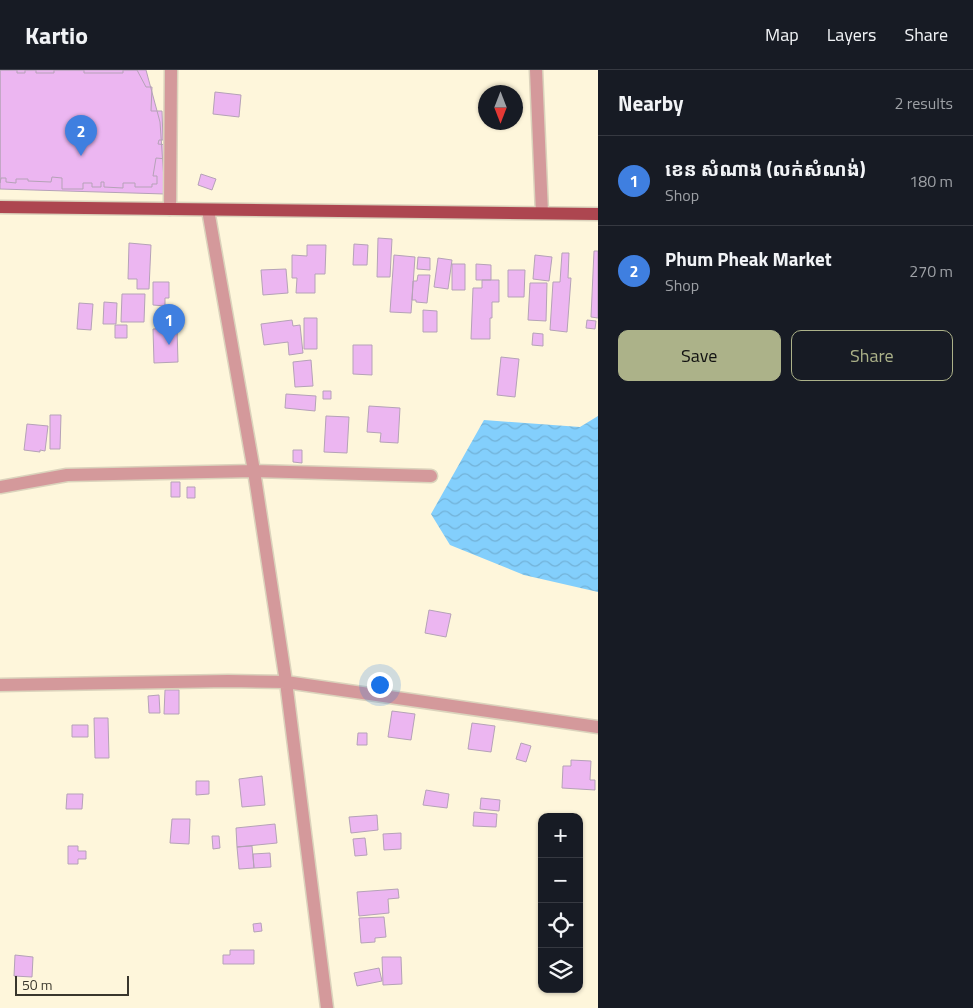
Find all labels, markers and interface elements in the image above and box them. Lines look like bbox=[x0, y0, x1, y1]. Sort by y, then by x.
text: Kartio bbox=[25, 17, 88, 53]
text: Map bbox=[765, 21, 799, 48]
text: Layers bbox=[827, 21, 876, 48]
text: Share bbox=[904, 21, 948, 48]
north arrow bbox=[478, 85, 523, 130]
text: Nearby bbox=[618, 87, 683, 119]
text: 2 results bbox=[894, 91, 953, 115]
pin: 2 bbox=[65, 115, 97, 156]
text: ខេន សំណាង (លក់សំណង់) bbox=[665, 154, 866, 183]
text: 1 bbox=[630, 169, 638, 193]
text: 180 m bbox=[909, 169, 953, 193]
text: Shop bbox=[665, 183, 699, 207]
text: Phum Pheak Market bbox=[665, 244, 832, 273]
text: 2 bbox=[630, 259, 638, 283]
text: 270 m bbox=[909, 259, 953, 283]
text: Shop bbox=[665, 273, 699, 297]
pin: 1 bbox=[153, 304, 185, 345]
button: Save bbox=[618, 330, 781, 381]
button: Share bbox=[791, 330, 953, 381]
your location bbox=[367, 672, 393, 698]
map controls bbox=[538, 813, 583, 993]
button: + bbox=[538, 813, 583, 858]
button: − bbox=[538, 858, 583, 903]
button: locate bbox=[538, 903, 583, 948]
button: layers bbox=[538, 948, 583, 993]
scale bar bbox=[15, 973, 129, 996]
text: 50 m bbox=[22, 974, 52, 995]

